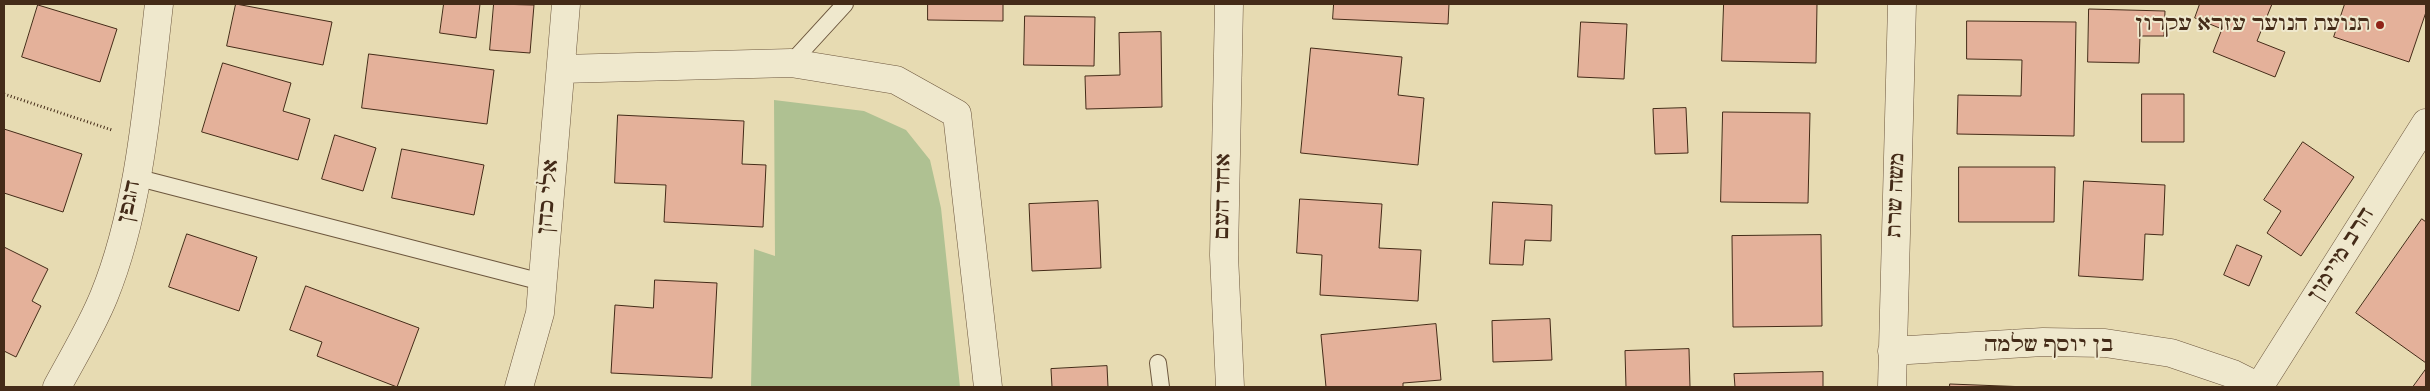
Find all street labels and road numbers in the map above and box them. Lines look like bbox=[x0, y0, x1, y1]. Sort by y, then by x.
street label: משה שרת bbox=[1883, 152, 1911, 238]
street label: אחד העם bbox=[1211, 153, 1237, 239]
street label: אלי כהן bbox=[533, 158, 565, 236]
street label: הגפן bbox=[113, 178, 147, 226]
street label: הרב מיימון bbox=[2303, 203, 2381, 307]
street label: בן יוסף שלמה bbox=[1984, 333, 2114, 359]

